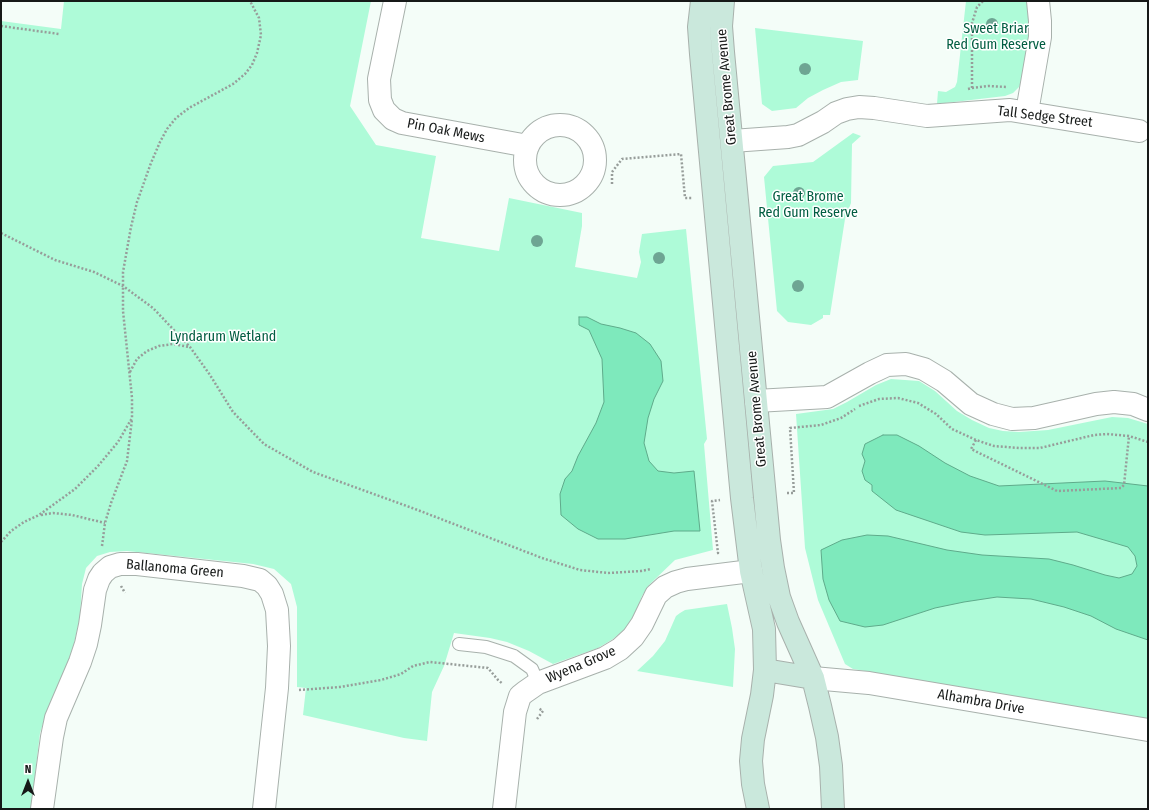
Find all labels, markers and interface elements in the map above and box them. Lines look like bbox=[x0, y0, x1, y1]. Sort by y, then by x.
park label: Sweet Briar Red Gum Reserve bbox=[946, 21, 1046, 54]
street label: Great Brome Avenue bbox=[714, 28, 740, 146]
street label: Tall Sedge Street bbox=[997, 103, 1093, 131]
street label: Pin Oak Mews bbox=[406, 115, 486, 147]
park label: Great Brome Red Gum Reserve bbox=[758, 189, 858, 222]
park label: Lyndarum Wetland bbox=[170, 329, 276, 345]
street label: Great Brome Avenue bbox=[744, 350, 770, 468]
street label: Ballanoma Green bbox=[125, 556, 225, 582]
street label: Wyena Grove bbox=[544, 643, 618, 687]
street label: Alhambra Drive bbox=[936, 686, 1026, 718]
north arrow bbox=[8, 762, 48, 802]
text: N bbox=[25, 763, 31, 776]

